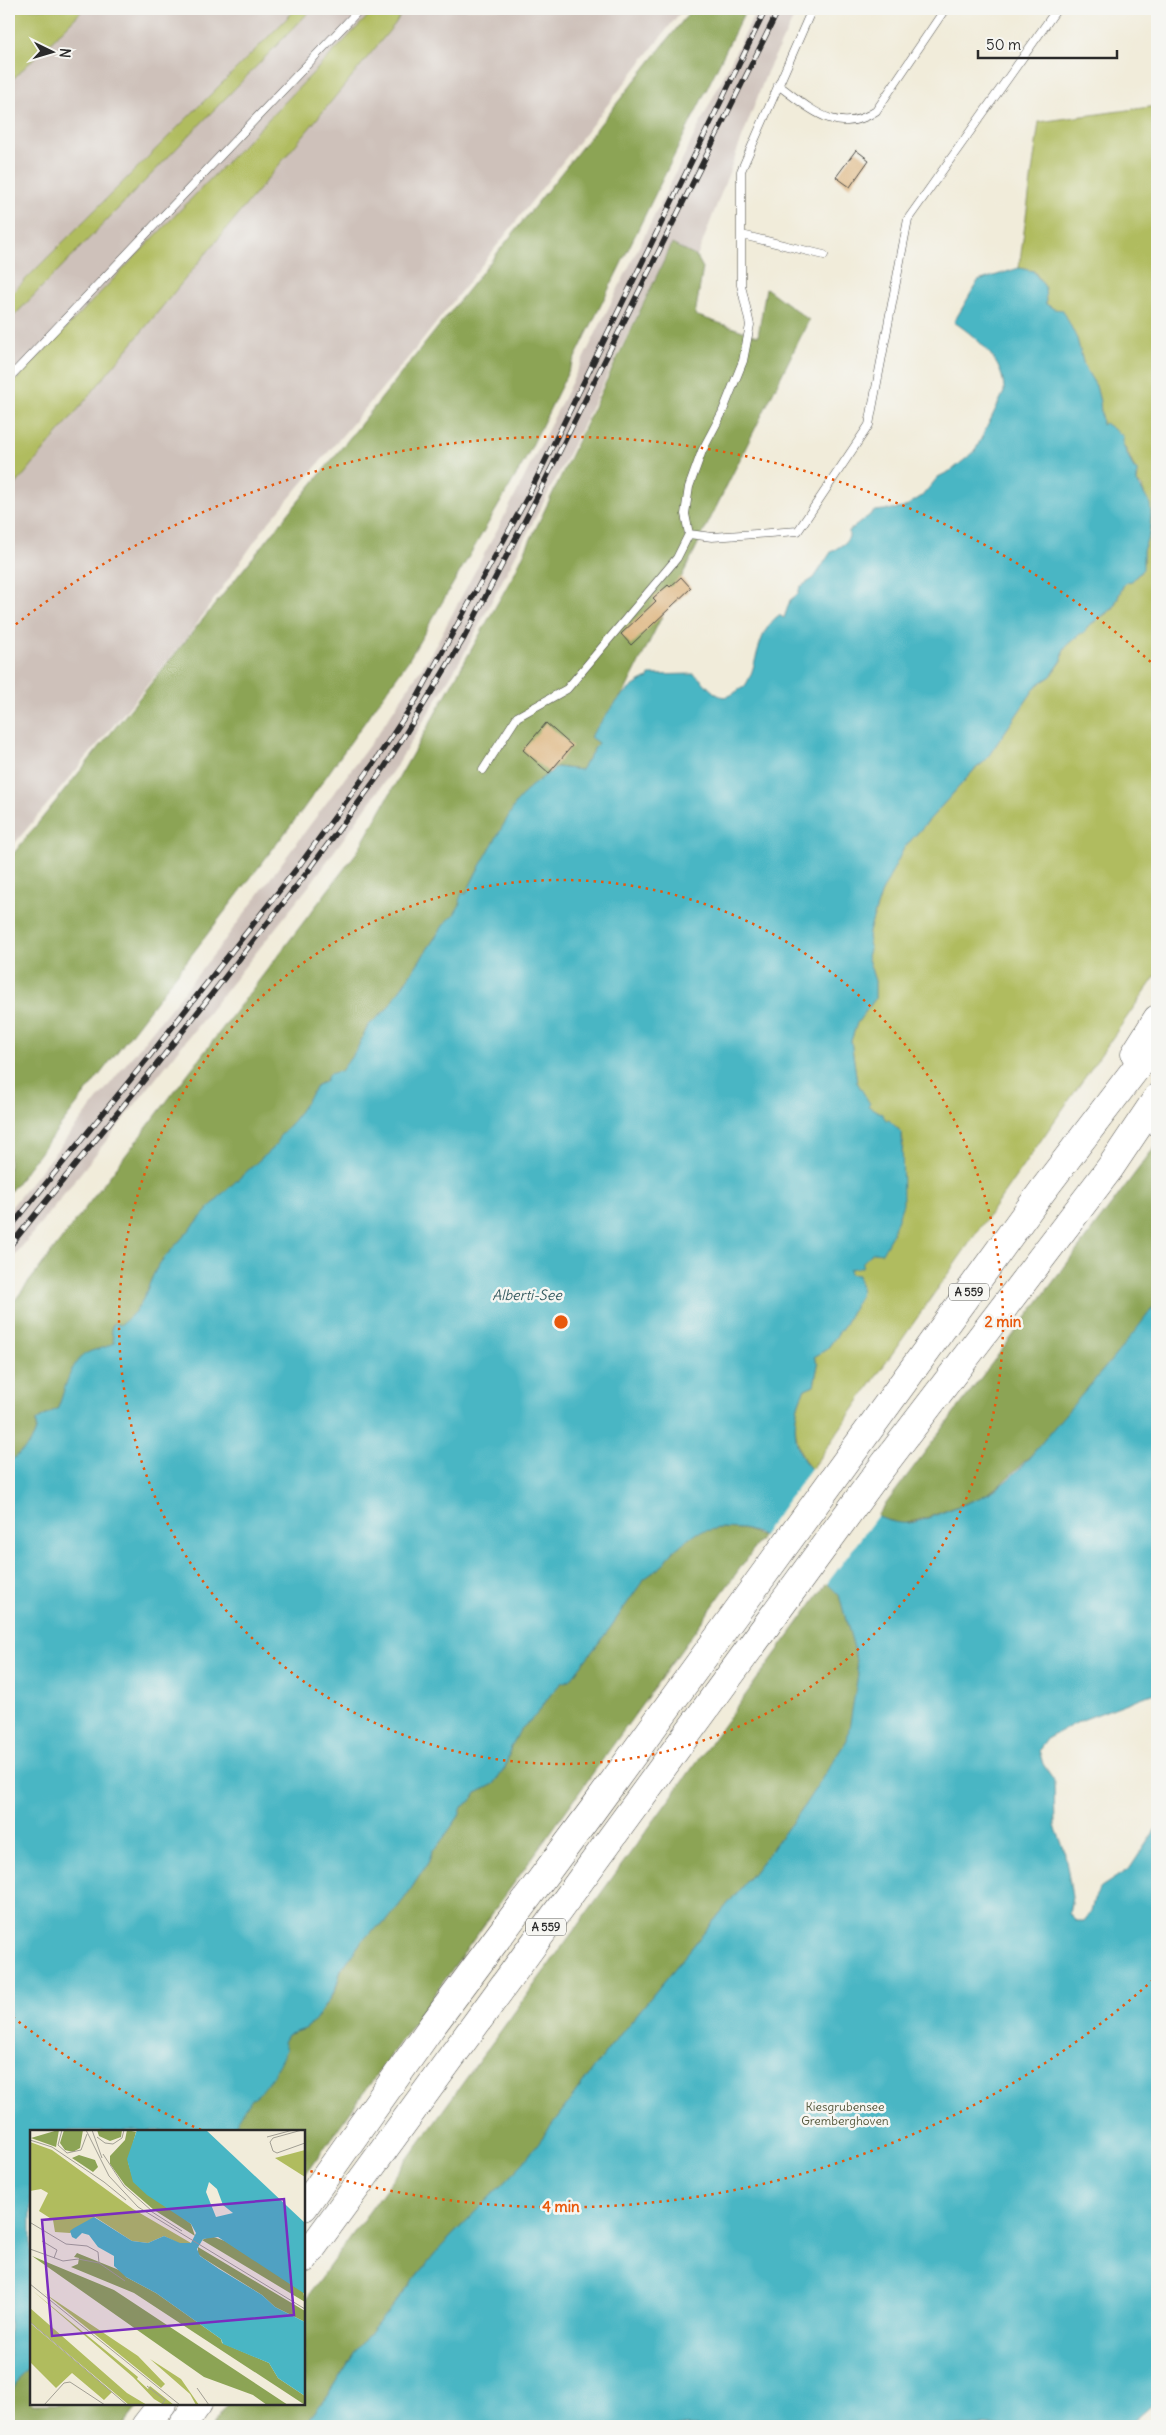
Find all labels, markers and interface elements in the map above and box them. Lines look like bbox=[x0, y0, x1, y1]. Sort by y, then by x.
north arrow bbox=[28, 28, 78, 78]
scale bar bbox=[978, 28, 1117, 60]
text: 50 m bbox=[986, 35, 1021, 54]
text: N bbox=[56, 48, 74, 59]
road number: A 559 bbox=[949, 1284, 989, 1300]
water label: Alberti-See bbox=[492, 1286, 563, 1304]
text: 2 min bbox=[985, 1312, 1022, 1331]
centre of rings bbox=[552, 1313, 570, 1331]
road number: A 559 bbox=[526, 1918, 566, 1935]
park label: Kiesgrubensee Gremberghoven bbox=[801, 2099, 889, 2128]
inset map bbox=[30, 2130, 305, 2405]
text: 4 min bbox=[542, 2197, 580, 2216]

